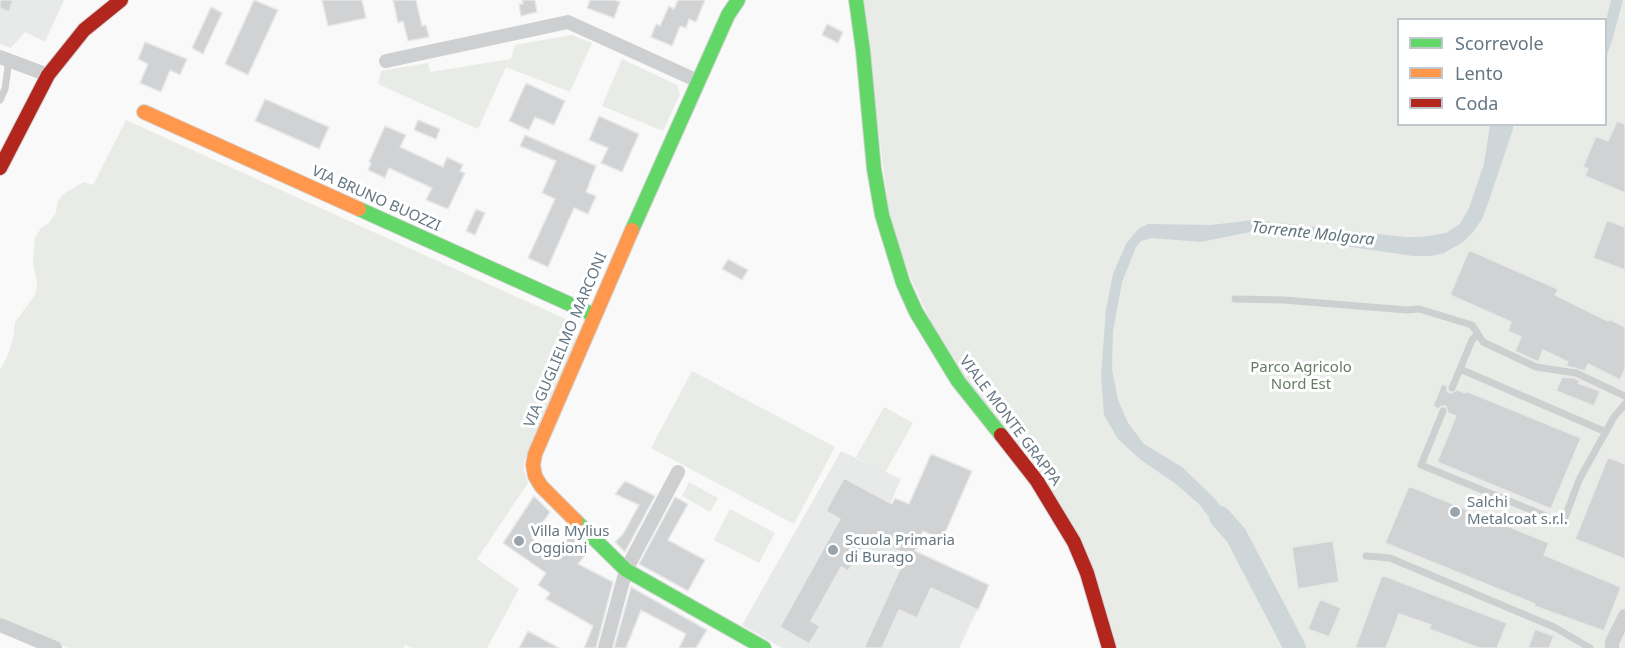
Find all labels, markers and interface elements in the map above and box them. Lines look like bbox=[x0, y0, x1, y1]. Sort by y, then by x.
legend bbox=[1397, 18, 1607, 126]
text: Scorrevole bbox=[1455, 31, 1544, 55]
text: Lento bbox=[1455, 61, 1503, 85]
text: Coda bbox=[1455, 91, 1498, 115]
street label: VIA BRUNO BUOZZI bbox=[309, 162, 443, 236]
water label: Torrente Molgora bbox=[1251, 218, 1375, 250]
street label: VIA GUGLIELMO MARCONI bbox=[521, 250, 611, 430]
street label: VIALE MONTE GRAPPA bbox=[955, 353, 1065, 489]
park label: Parco Agricolo Nord Est bbox=[1250, 359, 1352, 394]
place label: Salchi Metalcoat s.r.l. bbox=[1467, 494, 1568, 529]
marker: Salchi Metalcoat s.r.l. bbox=[1448, 505, 1462, 519]
place label: Villa Mylius Oggioni bbox=[531, 523, 609, 558]
place label: Scuola Primaria di Burago bbox=[845, 532, 955, 567]
marker: Villa Mylius Oggioni bbox=[512, 534, 526, 548]
marker: Scuola Primaria di Burago bbox=[826, 543, 840, 557]

